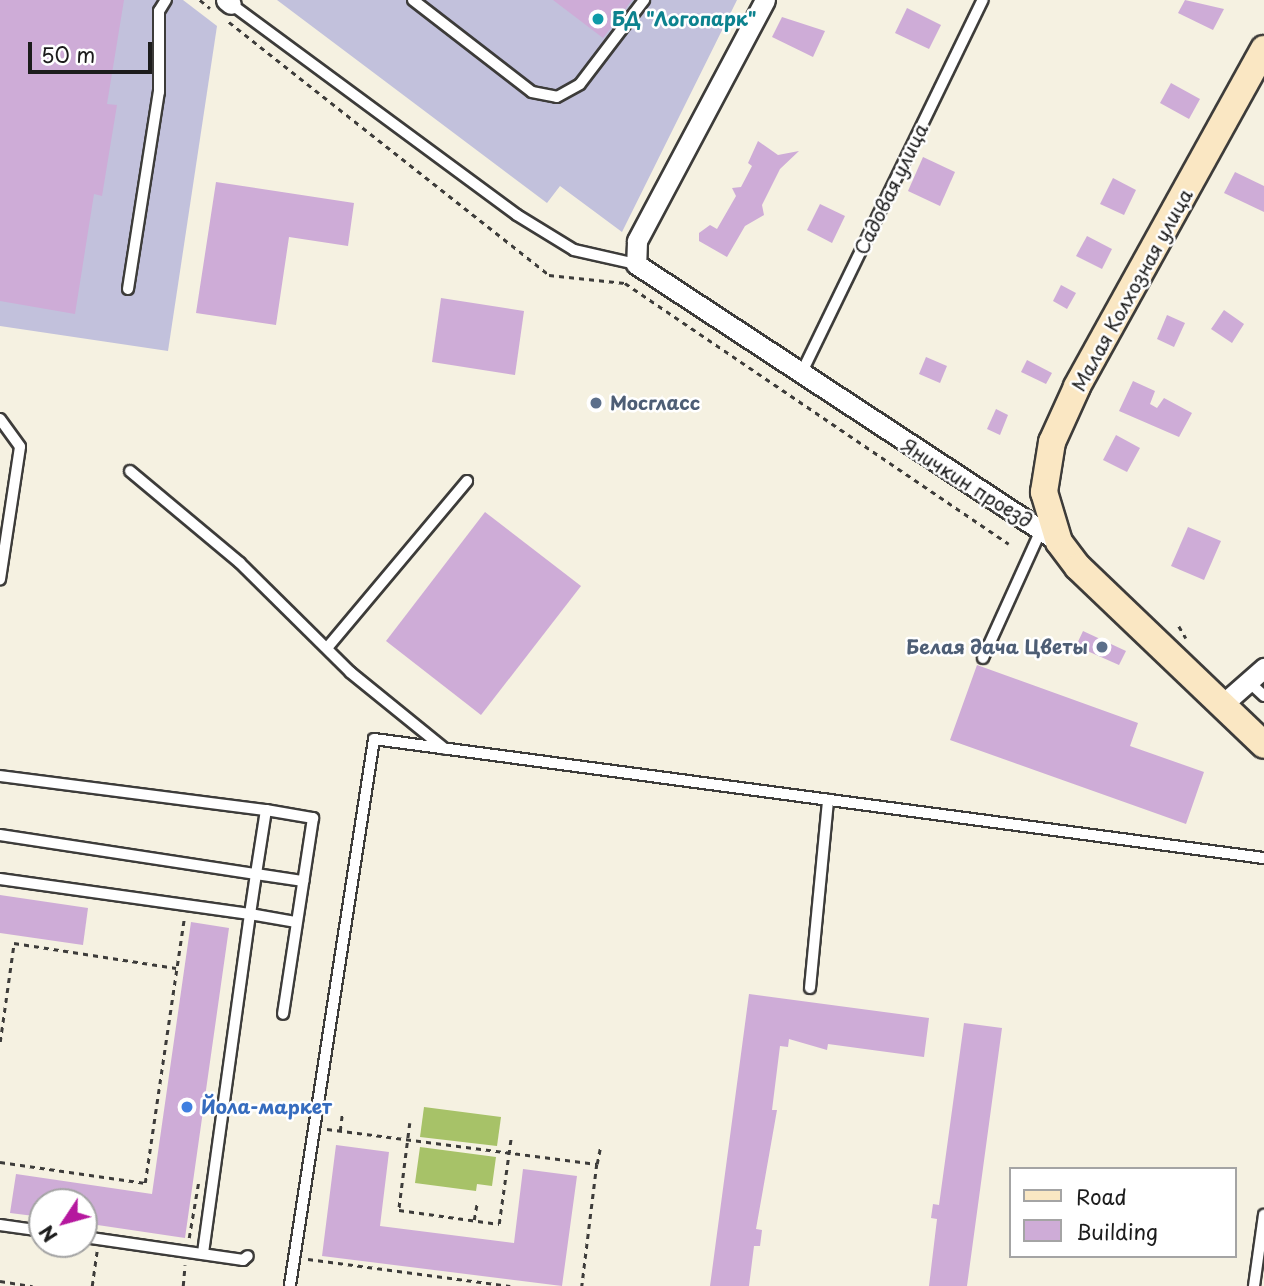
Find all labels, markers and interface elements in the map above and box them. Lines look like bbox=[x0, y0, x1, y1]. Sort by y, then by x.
place label: БД "Логопарк" bbox=[612, 8, 757, 30]
marker: БД "Логопарк" bbox=[590, 11, 606, 27]
scale bar bbox=[32, 28, 156, 72]
text: 50 m bbox=[41, 38, 95, 70]
street label: Садовая улица bbox=[849, 119, 933, 259]
street label: Малая Колхозная улица bbox=[1067, 184, 1197, 396]
place label: Мосгласс bbox=[610, 392, 700, 414]
marker: Мосгласс bbox=[588, 395, 604, 411]
street label: Яничкин проезд bbox=[897, 434, 1037, 532]
place label: Белая дача Цветы bbox=[906, 636, 1088, 658]
marker: Белая дача Цветы bbox=[1094, 639, 1110, 655]
place label: Йола-маркет bbox=[201, 1096, 332, 1118]
marker: Йола-маркет bbox=[179, 1099, 195, 1115]
legend bbox=[1009, 1167, 1236, 1258]
text: Road bbox=[1076, 1180, 1127, 1212]
north arrow bbox=[28, 1188, 98, 1258]
text: Building bbox=[1076, 1215, 1158, 1247]
text: N bbox=[32, 1220, 63, 1248]

